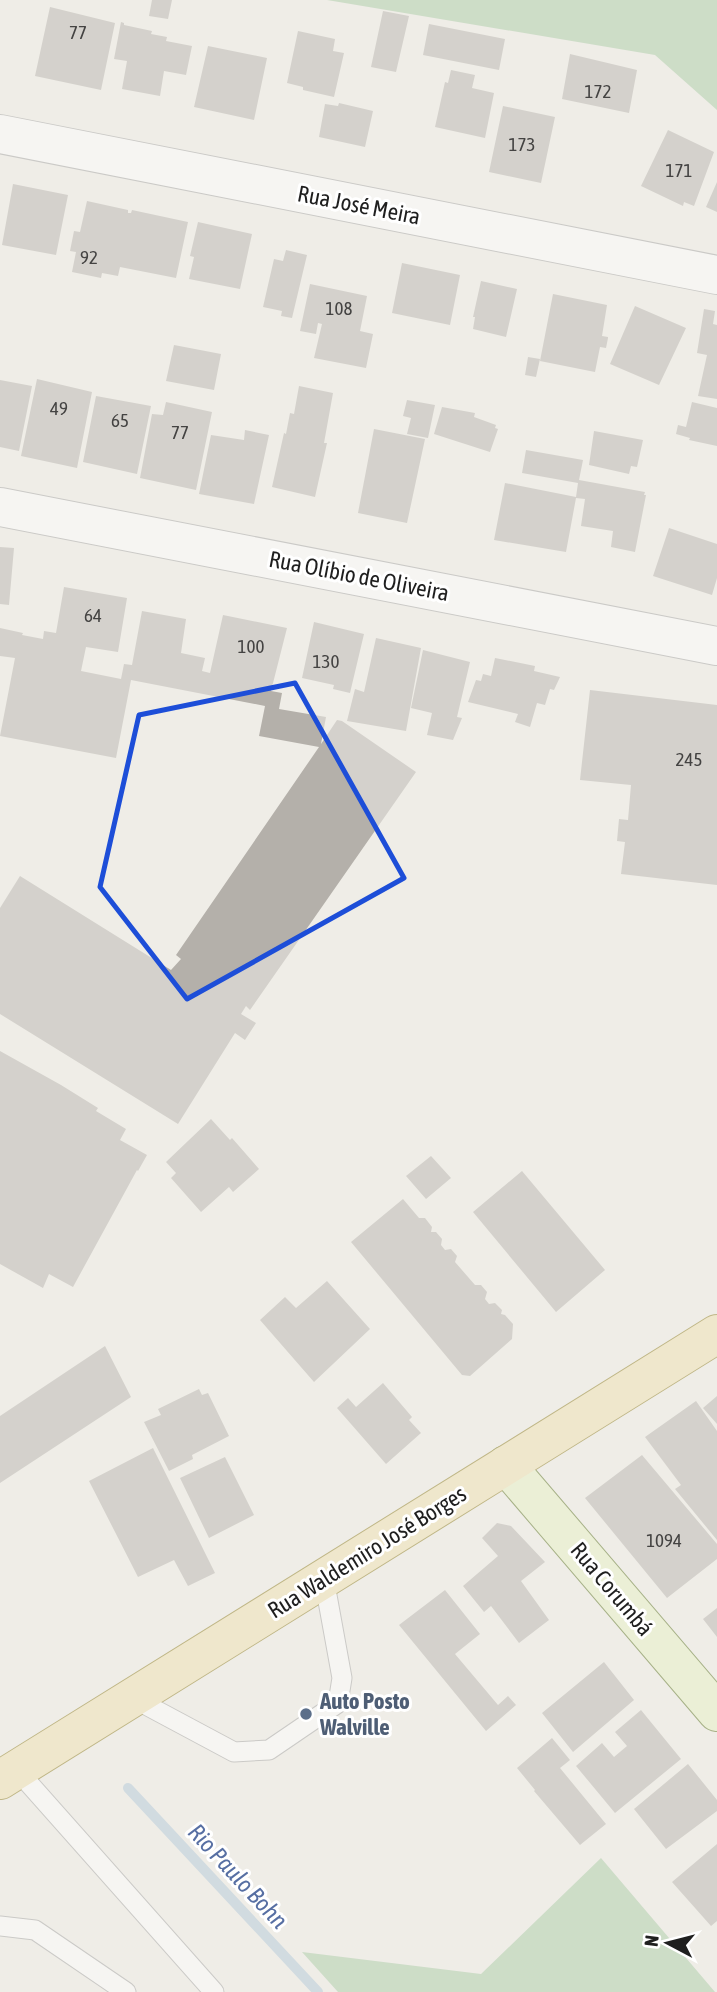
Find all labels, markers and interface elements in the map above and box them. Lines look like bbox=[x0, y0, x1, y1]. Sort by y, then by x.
house number: 77 bbox=[69, 21, 87, 43]
house number: 172 bbox=[585, 80, 611, 102]
house number: 173 bbox=[509, 133, 535, 155]
house number: 171 bbox=[666, 159, 692, 181]
street label: Rua José Meira bbox=[295, 180, 423, 230]
house number: 92 bbox=[80, 246, 98, 268]
house number: 108 bbox=[326, 297, 352, 319]
house number: 49 bbox=[50, 397, 68, 419]
house number: 65 bbox=[111, 409, 129, 431]
house number: 77 bbox=[171, 421, 189, 443]
street label: Rua Olíbio de Oliveira bbox=[267, 546, 451, 606]
house number: 64 bbox=[84, 604, 102, 626]
house number: 100 bbox=[238, 635, 264, 657]
house number: 130 bbox=[313, 650, 339, 672]
house number: 245 bbox=[676, 748, 702, 770]
street label: Rua Waldemiro José Borges bbox=[263, 1480, 471, 1624]
house number: 1094 bbox=[646, 1529, 682, 1551]
street label: Rua Corumbá bbox=[566, 1537, 658, 1641]
place label: Auto Posto Walville bbox=[319, 1688, 410, 1740]
marker: Auto Posto Walville bbox=[298, 1706, 314, 1722]
water label: Rio Paulo Bohn bbox=[183, 1818, 293, 1934]
north arrow bbox=[633, 1908, 703, 1978]
text: N bbox=[640, 1934, 663, 1948]

